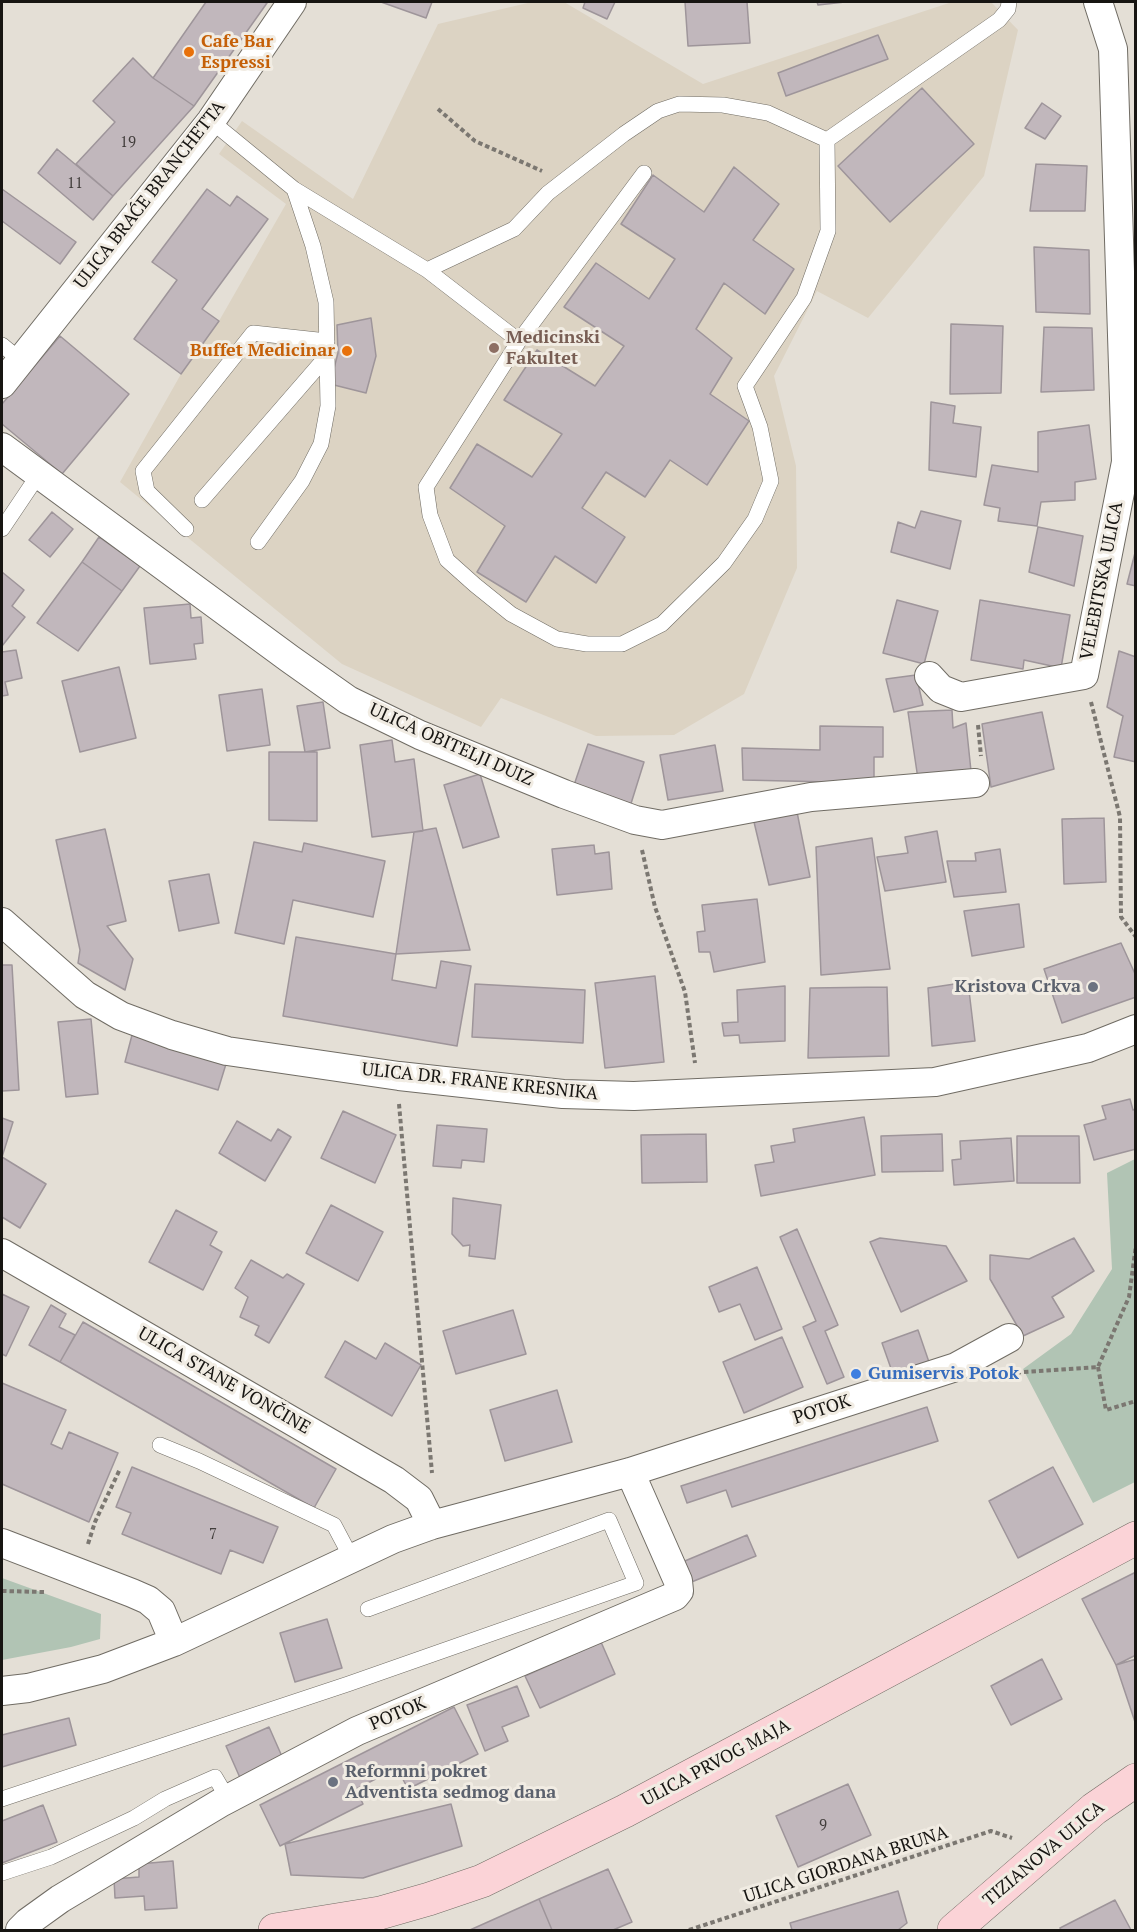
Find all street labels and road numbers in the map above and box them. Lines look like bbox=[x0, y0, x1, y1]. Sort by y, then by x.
street label: ULICA BRAĆE BRANCHETTA bbox=[70, 97, 230, 293]
street label: VELEBITSKA ULICA bbox=[1076, 500, 1128, 662]
street label: ULICA OBITELJI DUIZ bbox=[366, 699, 536, 791]
street label: ULICA DR. FRANE KRESNIKA bbox=[361, 1059, 599, 1105]
street label: ULICA STANE VONČINE bbox=[134, 1323, 314, 1439]
street label: POTOK bbox=[791, 1391, 853, 1429]
street label: POTOK bbox=[367, 1693, 429, 1735]
street label: ULICA PRVOG MAJA bbox=[638, 1715, 794, 1811]
street label: TIZIANOVA ULICA bbox=[979, 1797, 1109, 1911]
street label: ULICA GIORDANA BRUNA bbox=[741, 1822, 951, 1908]

